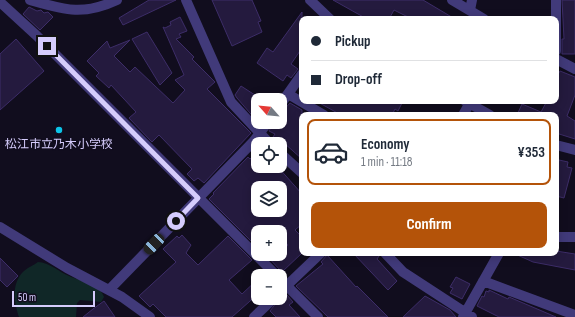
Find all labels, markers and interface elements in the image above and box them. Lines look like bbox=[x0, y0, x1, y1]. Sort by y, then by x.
text: Pickup bbox=[335, 32, 371, 51]
route end bbox=[38, 37, 56, 55]
text: Drop-off bbox=[335, 70, 382, 89]
north arrow bbox=[251, 93, 287, 129]
map controls bbox=[251, 93, 287, 305]
marker: 松江市立乃木小学校 bbox=[54, 125, 64, 135]
icon: car bbox=[313, 134, 349, 170]
text: Economy bbox=[361, 135, 410, 154]
place label: 松江市立乃木小学校 bbox=[5, 137, 113, 152]
button: locate bbox=[251, 137, 287, 173]
text: ¥353 bbox=[517, 143, 545, 162]
text: 1 min · 11:18 bbox=[361, 154, 412, 170]
button: layers bbox=[251, 181, 287, 217]
button: Confirm bbox=[311, 202, 547, 248]
route start bbox=[167, 212, 185, 230]
button: + bbox=[251, 225, 287, 261]
car bbox=[141, 231, 167, 257]
button: − bbox=[251, 269, 287, 305]
scale bar bbox=[12, 289, 95, 308]
text: 50 m bbox=[18, 291, 36, 304]

